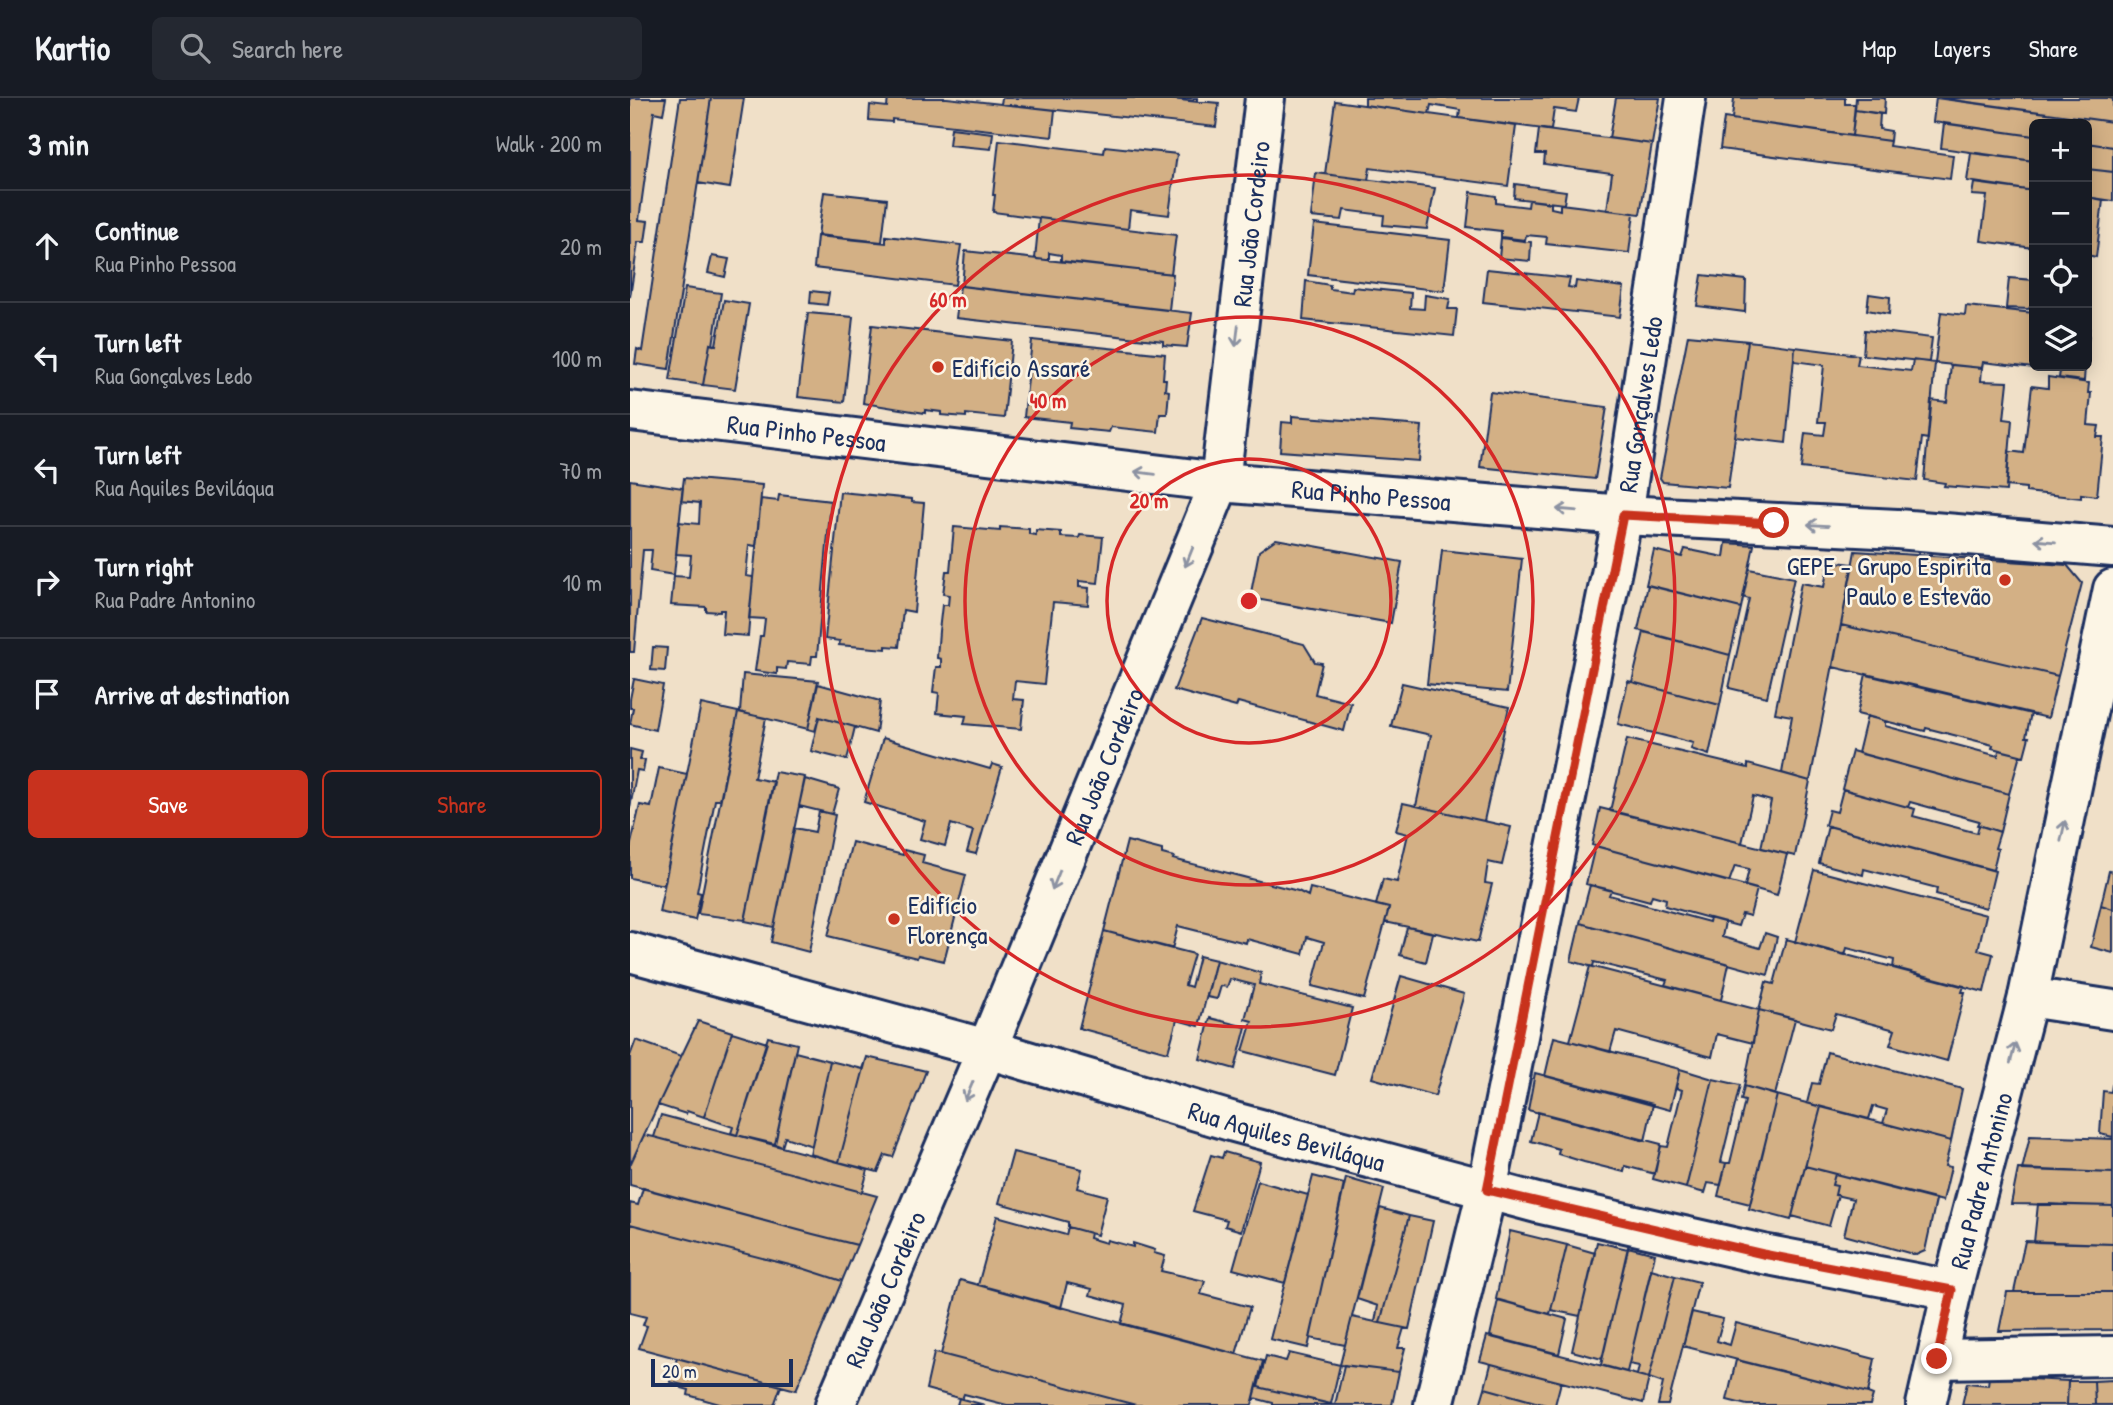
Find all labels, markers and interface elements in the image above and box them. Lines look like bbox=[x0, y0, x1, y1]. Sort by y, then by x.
search box bbox=[152, 17, 642, 80]
text: Kartio bbox=[35, 26, 110, 70]
icon: search bbox=[176, 29, 214, 67]
text: Search here bbox=[232, 31, 343, 66]
text: Map bbox=[1862, 32, 1896, 64]
text: Layers bbox=[1934, 32, 1991, 64]
text: Share bbox=[2029, 32, 2078, 64]
map controls bbox=[2029, 119, 2092, 371]
button: + bbox=[2029, 119, 2092, 182]
text: 3 min bbox=[28, 124, 89, 164]
text: Walk · 200 m bbox=[496, 128, 602, 159]
street label: Rua João Cordeiro bbox=[1223, 139, 1277, 309]
button: − bbox=[2029, 182, 2092, 245]
text: Continue bbox=[95, 213, 179, 248]
icon: ahead bbox=[28, 227, 66, 265]
text: 20 m bbox=[560, 231, 602, 262]
button: locate bbox=[2029, 245, 2092, 308]
text: Rua Pinho Pessoa bbox=[95, 248, 236, 279]
text: 60 m bbox=[930, 285, 966, 314]
button: layers bbox=[2029, 308, 2092, 371]
street label: Rua Gonçalves Ledo bbox=[1609, 314, 1670, 495]
one-way arrow bbox=[1230, 324, 1243, 347]
text: Turn left bbox=[95, 325, 181, 360]
icon: left bbox=[28, 339, 66, 377]
text: 100 m bbox=[552, 343, 602, 374]
place label: Edifício Assaré bbox=[952, 350, 1090, 385]
marker: Edifício Assaré bbox=[930, 359, 946, 375]
text: Rua Gonçalves Ledo bbox=[95, 360, 252, 391]
text: 40 m bbox=[1030, 386, 1066, 415]
street label: Rua Pinho Pessoa bbox=[725, 405, 888, 459]
text: Turn left bbox=[95, 437, 181, 472]
icon: left bbox=[28, 451, 66, 489]
text: 70 m bbox=[559, 455, 602, 486]
one-way arrow bbox=[1134, 467, 1157, 480]
street label: Rua Pinho Pessoa bbox=[1290, 470, 1452, 518]
text: Rua Aquiles Beviláqua bbox=[95, 472, 274, 503]
text: 20 m bbox=[1130, 486, 1168, 515]
one-way arrow bbox=[1556, 503, 1578, 516]
route start bbox=[1758, 507, 1789, 538]
one-way arrow bbox=[1807, 519, 1830, 532]
one-way arrow bbox=[2034, 534, 2057, 547]
one-way arrow bbox=[1182, 545, 1195, 567]
place label: GEPE - Grupo Espirita Paulo e Estevão bbox=[1787, 548, 1991, 613]
text: Turn right bbox=[95, 549, 193, 584]
icon: right bbox=[28, 563, 66, 601]
text: 10 m bbox=[562, 567, 602, 598]
marker: GEPE - Grupo Espirita Paulo e Estevão bbox=[1997, 572, 2013, 588]
text: Rua Padre Antonino bbox=[95, 584, 255, 615]
centre of rings bbox=[1237, 589, 1261, 613]
icon: arrive bbox=[28, 675, 66, 713]
text: Arrive at destination bbox=[95, 677, 290, 712]
street label: Rua João Cordeiro bbox=[1055, 682, 1151, 850]
button: Save bbox=[28, 770, 308, 838]
button: Share bbox=[322, 770, 602, 838]
one-way arrow bbox=[2056, 820, 2070, 843]
one-way arrow bbox=[1049, 869, 1062, 891]
place label: Edifício Florença bbox=[907, 887, 988, 952]
marker: Edifício Florença bbox=[886, 911, 902, 927]
one-way arrow bbox=[2007, 1043, 2020, 1065]
one-way arrow bbox=[962, 1079, 975, 1101]
street label: Rua Padre Antonino bbox=[1941, 1088, 2020, 1273]
street label: Rua Aquiles Beviláqua bbox=[1184, 1092, 1389, 1179]
street label: Rua João Cordeiro bbox=[836, 1206, 933, 1373]
route end bbox=[1921, 1343, 1952, 1374]
scale bar bbox=[651, 1356, 793, 1388]
text: 20 m bbox=[662, 1358, 697, 1384]

